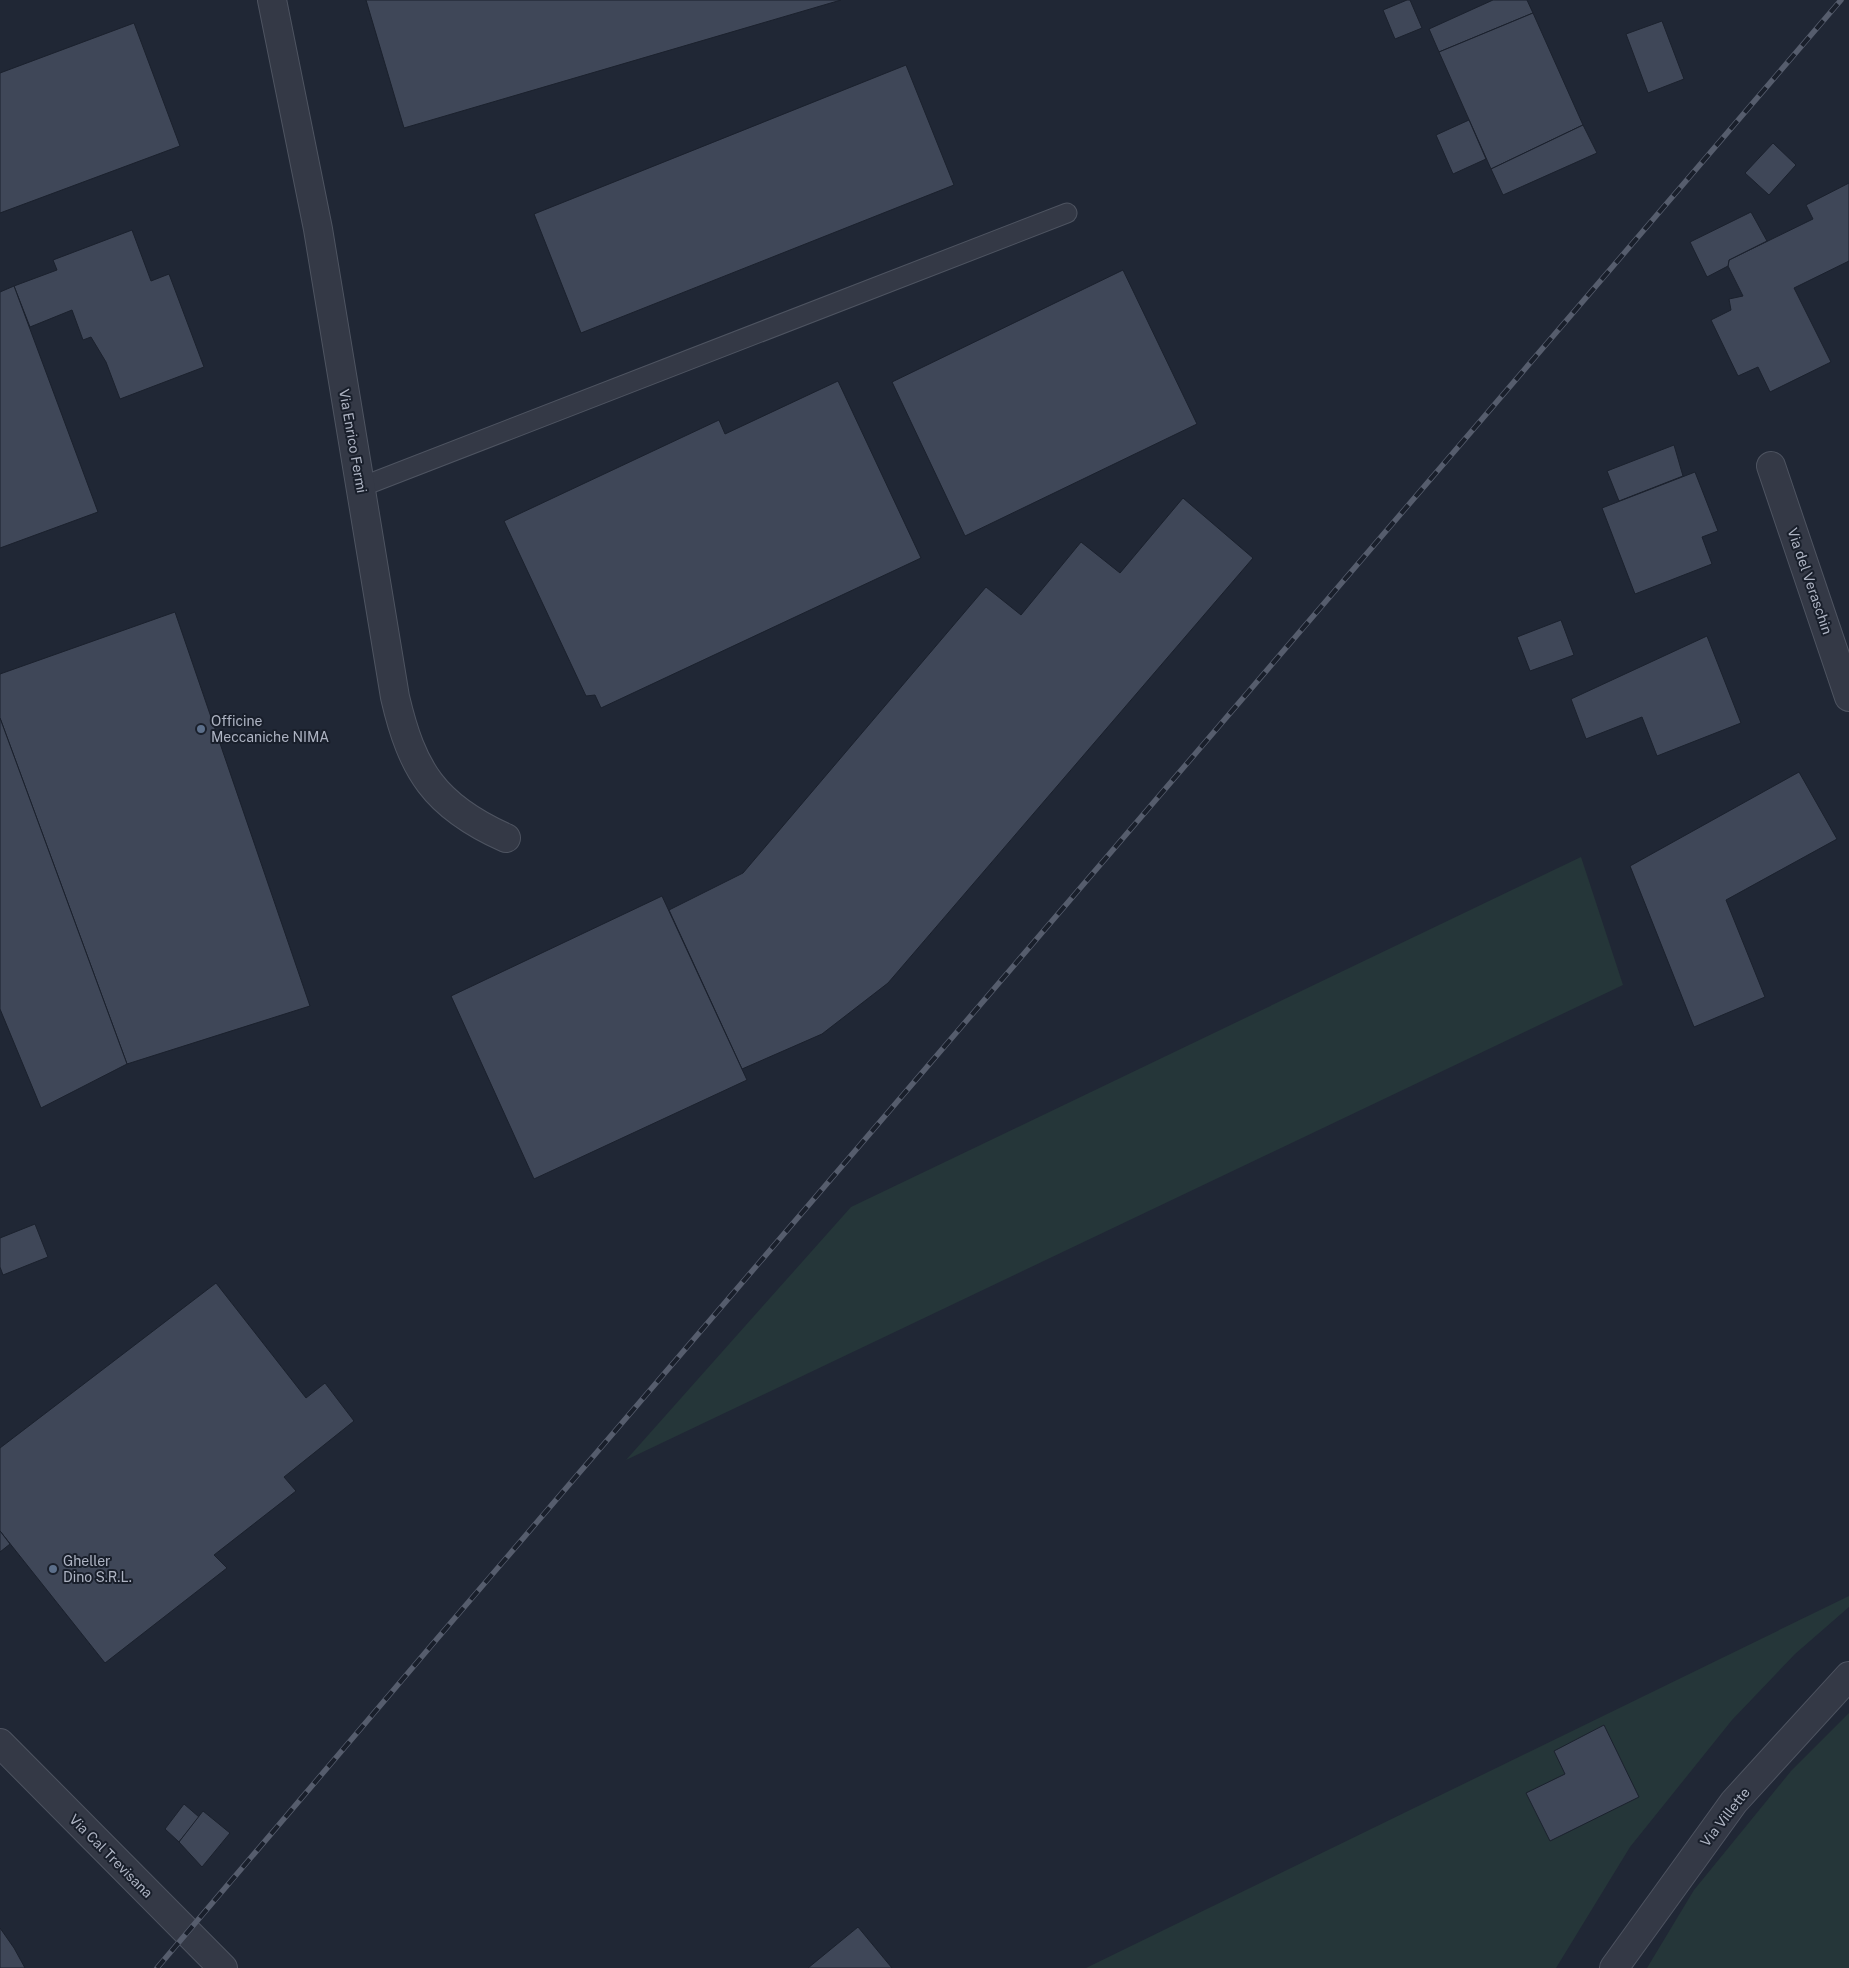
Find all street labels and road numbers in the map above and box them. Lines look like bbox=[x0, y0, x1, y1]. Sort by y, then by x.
street label: Via Enrico Fermi bbox=[336, 388, 370, 494]
street label: Via del Veraschin bbox=[1784, 526, 1836, 636]
street label: Via Villette bbox=[1697, 1784, 1753, 1850]
street label: Via Cal Trevisana bbox=[66, 1811, 156, 1901]

